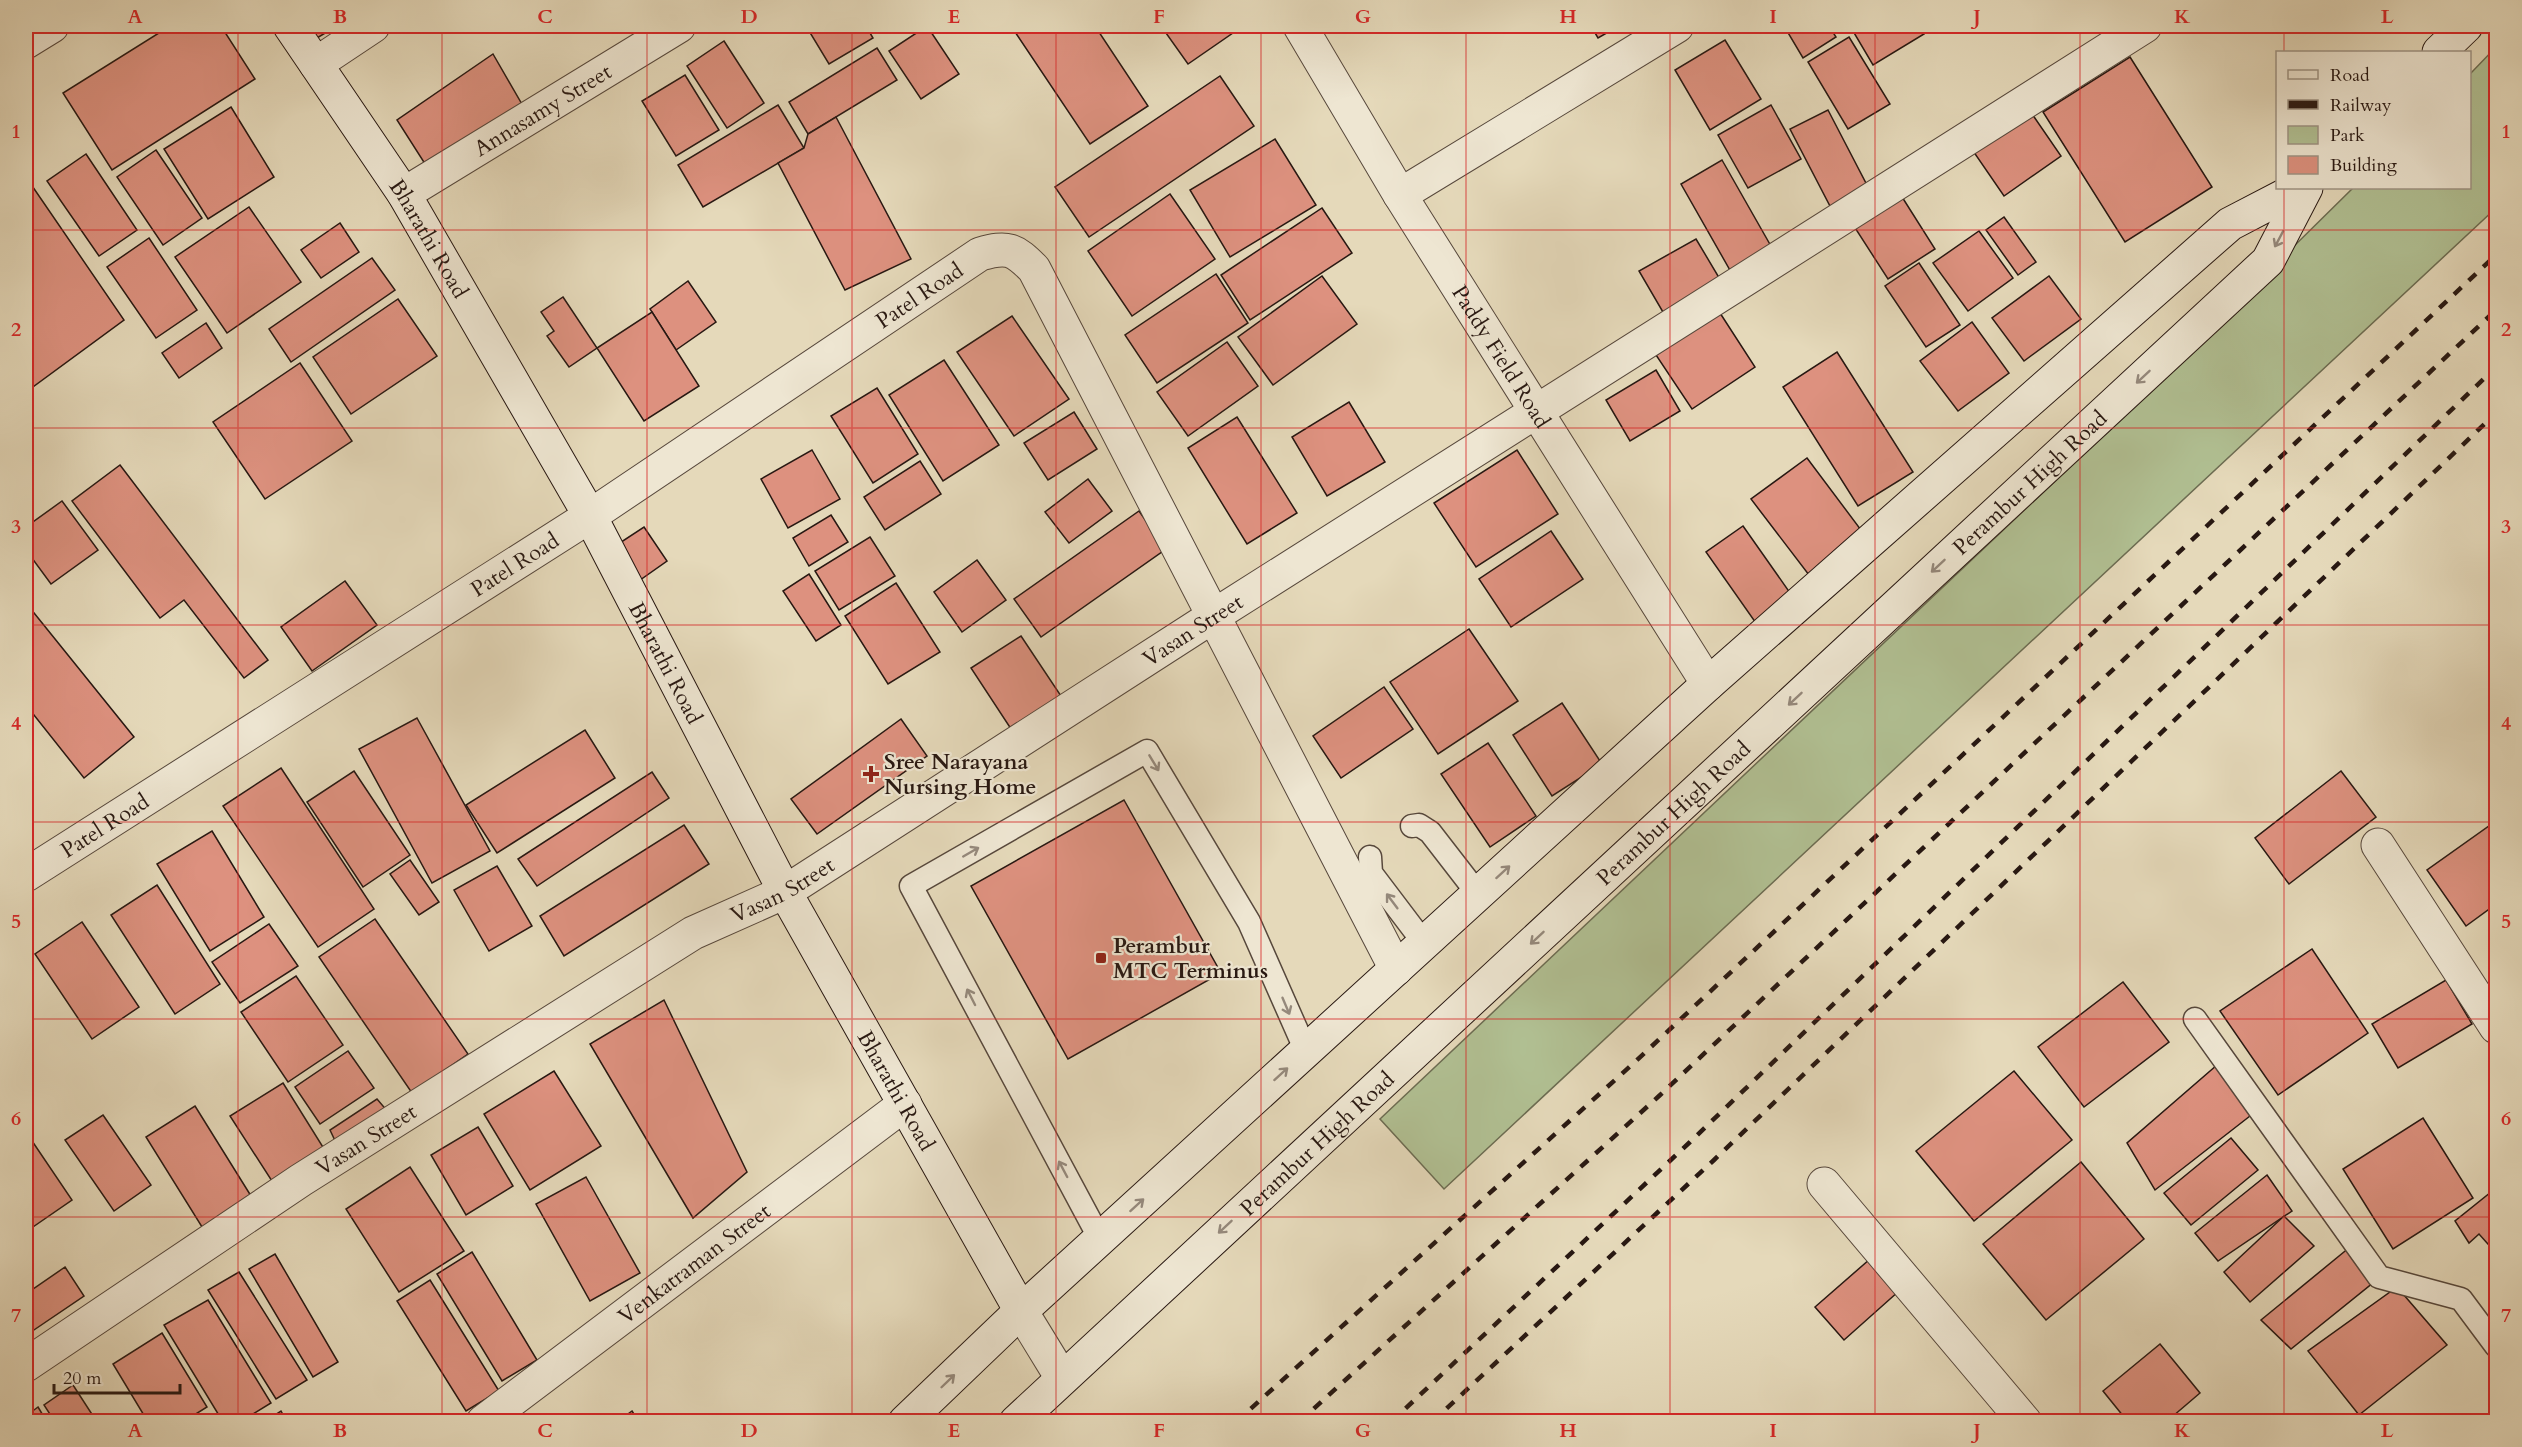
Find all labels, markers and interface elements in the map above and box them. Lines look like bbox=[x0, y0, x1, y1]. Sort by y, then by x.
text: A bbox=[127, 3, 143, 30]
text: B bbox=[333, 3, 347, 30]
text: C bbox=[537, 3, 553, 30]
text: D bbox=[740, 3, 758, 30]
text: E bbox=[948, 3, 960, 30]
text: F bbox=[1153, 3, 1165, 30]
text: G bbox=[1355, 3, 1371, 30]
text: H bbox=[1559, 3, 1577, 30]
text: I bbox=[1769, 3, 1777, 30]
text: J bbox=[1970, 3, 1981, 30]
text: K bbox=[2174, 3, 2191, 30]
text: L bbox=[2381, 3, 2394, 30]
legend bbox=[2276, 51, 2471, 189]
street label: Annasamy Street bbox=[468, 57, 617, 164]
text: Road bbox=[2330, 63, 2370, 88]
text: Railway bbox=[2330, 93, 2392, 118]
text: 1 bbox=[11, 118, 21, 145]
text: 1 bbox=[2501, 118, 2511, 145]
text: Park bbox=[2330, 123, 2365, 148]
text: Building bbox=[2330, 153, 2398, 178]
street label: Bharathi Road bbox=[382, 173, 475, 304]
one-way arrow bbox=[2273, 230, 2284, 248]
street label: Patel Road bbox=[870, 255, 969, 336]
street label: Paddy Field Road bbox=[1444, 280, 1557, 434]
text: 2 bbox=[11, 316, 21, 343]
text: 2 bbox=[2501, 316, 2511, 343]
one-way arrow bbox=[2135, 370, 2150, 384]
street label: Perambur High Road bbox=[1946, 404, 2114, 562]
text: 3 bbox=[11, 513, 21, 540]
text: 3 bbox=[2501, 513, 2511, 540]
street label: Patel Road bbox=[465, 525, 565, 604]
one-way arrow bbox=[1931, 559, 1946, 573]
street label: Vasan Street bbox=[1137, 587, 1249, 674]
street label: Bharathi Road bbox=[621, 597, 709, 730]
one-way arrow bbox=[1788, 692, 1803, 706]
text: 4 bbox=[11, 710, 21, 737]
text: 4 bbox=[2501, 710, 2511, 737]
street label: Perambur High Road bbox=[1590, 734, 1758, 893]
place label: Sree Narayana Nursing Home bbox=[884, 747, 1037, 802]
one-way arrow bbox=[1148, 754, 1160, 771]
marker: Sree Narayana Nursing Home bbox=[862, 765, 880, 783]
street label: Patel Road bbox=[55, 786, 155, 865]
one-way arrow bbox=[963, 845, 980, 857]
street label: Vasan Street bbox=[726, 850, 840, 930]
one-way arrow bbox=[1495, 865, 1510, 879]
one-way arrow bbox=[1386, 894, 1399, 910]
text: 5 bbox=[11, 908, 21, 935]
text: 5 bbox=[2501, 908, 2511, 935]
place label: Perambur MTC Terminus bbox=[1113, 931, 1268, 986]
one-way arrow bbox=[1530, 931, 1545, 945]
marker: Perambur MTC Terminus bbox=[1094, 951, 1108, 965]
one-way arrow bbox=[964, 988, 976, 1006]
one-way arrow bbox=[1281, 996, 1292, 1014]
street label: Bharathi Road bbox=[850, 1025, 942, 1157]
street label: Perambur High Road bbox=[1234, 1065, 1401, 1223]
one-way arrow bbox=[1273, 1067, 1288, 1081]
street label: Vasan Street bbox=[310, 1097, 423, 1183]
text: 6 bbox=[11, 1105, 21, 1132]
text: 6 bbox=[2501, 1105, 2511, 1132]
one-way arrow bbox=[1057, 1160, 1068, 1178]
street label: Venkatraman Street bbox=[612, 1197, 777, 1331]
one-way arrow bbox=[1129, 1198, 1144, 1213]
one-way arrow bbox=[1217, 1220, 1232, 1235]
text: 7 bbox=[11, 1302, 21, 1329]
text: 7 bbox=[2501, 1302, 2511, 1329]
scale bar bbox=[54, 1357, 180, 1395]
text: 20 m bbox=[63, 1366, 102, 1391]
one-way arrow bbox=[940, 1374, 955, 1388]
text: A bbox=[127, 1417, 143, 1444]
text: B bbox=[333, 1417, 347, 1444]
text: C bbox=[537, 1417, 553, 1444]
text: D bbox=[740, 1417, 758, 1444]
text: E bbox=[948, 1417, 960, 1444]
text: F bbox=[1153, 1417, 1165, 1444]
text: G bbox=[1355, 1417, 1371, 1444]
text: H bbox=[1559, 1417, 1577, 1444]
text: I bbox=[1769, 1417, 1777, 1444]
text: J bbox=[1970, 1417, 1981, 1444]
text: K bbox=[2174, 1417, 2191, 1444]
text: L bbox=[2381, 1417, 2394, 1444]

